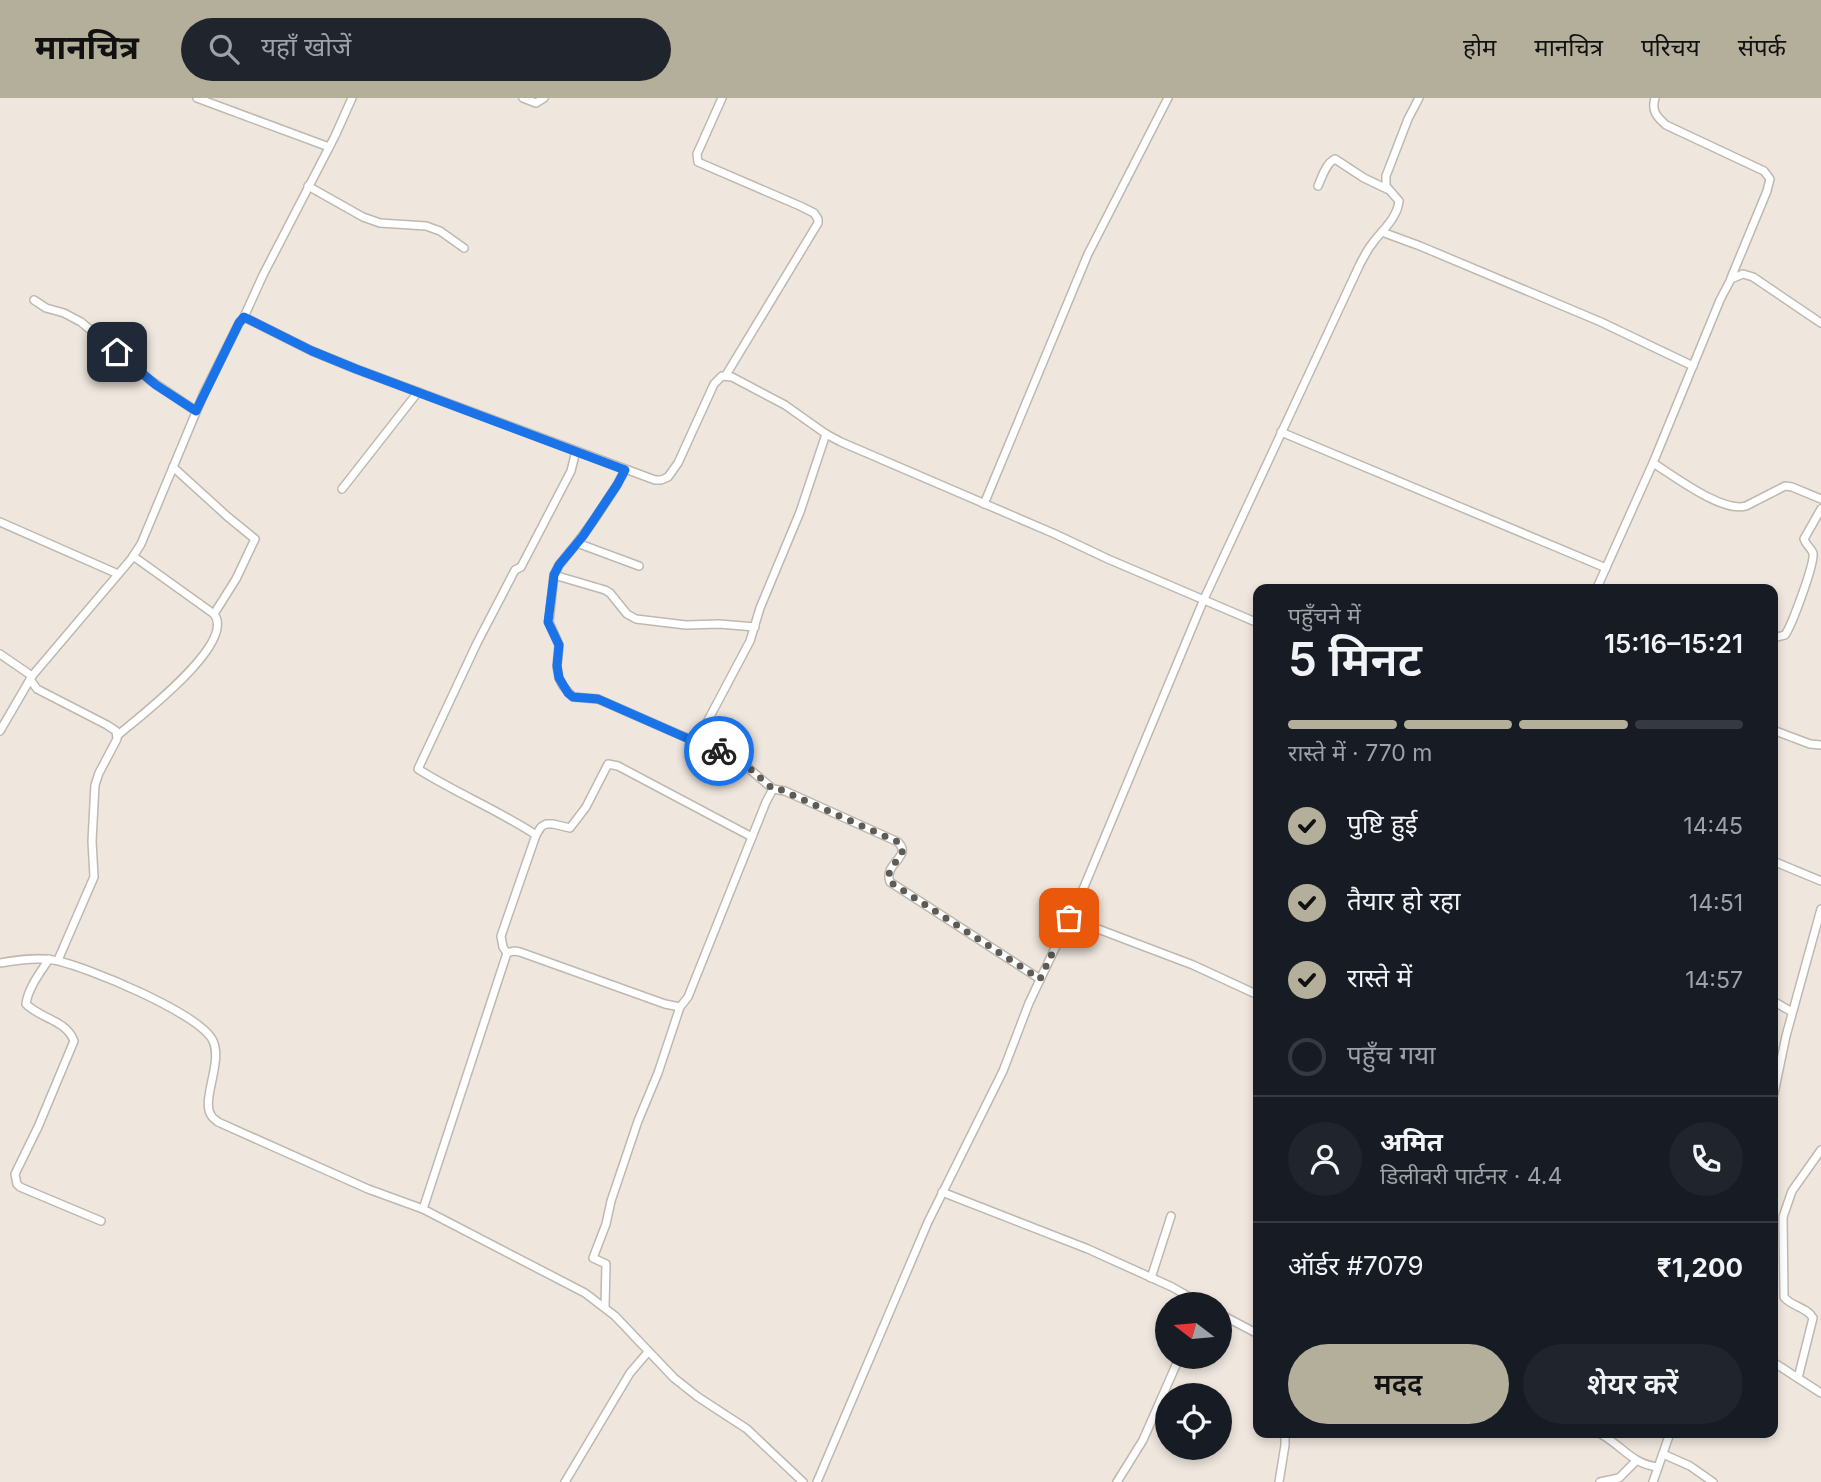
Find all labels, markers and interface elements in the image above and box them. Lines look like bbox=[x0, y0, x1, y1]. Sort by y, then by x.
search box bbox=[181, 18, 671, 81]
text: मानचित्र bbox=[35, 27, 139, 67]
icon: search bbox=[205, 30, 243, 68]
text: यहाँ खोजें bbox=[261, 31, 351, 62]
text: होम bbox=[1463, 33, 1496, 62]
text: मानचित्र bbox=[1534, 33, 1603, 62]
text: परिचय bbox=[1641, 33, 1700, 62]
text: संपर्क bbox=[1738, 33, 1786, 62]
pin bbox=[87, 322, 147, 382]
icon: home bbox=[98, 333, 136, 371]
text: पहुँचने में bbox=[1288, 602, 1361, 630]
text: 15:16–15:21 bbox=[1604, 628, 1743, 659]
text: 5 मिनट bbox=[1288, 631, 1422, 687]
courier bbox=[684, 716, 754, 786]
icon: bike bbox=[700, 732, 738, 770]
text: रास्ते में · 770 m bbox=[1288, 739, 1432, 767]
icon: check bbox=[1288, 807, 1326, 845]
text: पुष्टि हुई bbox=[1347, 808, 1418, 839]
text: 14:45 bbox=[1683, 812, 1743, 840]
icon: check bbox=[1288, 884, 1326, 922]
text: तैयार हो रहा bbox=[1347, 885, 1461, 916]
pin bbox=[1039, 888, 1099, 948]
text: 14:51 bbox=[1689, 889, 1743, 917]
icon: bag bbox=[1050, 899, 1088, 937]
icon: check bbox=[1288, 961, 1326, 999]
text: रास्ते में bbox=[1347, 962, 1412, 993]
text: 14:57 bbox=[1685, 966, 1743, 994]
text: पहुँच गया bbox=[1347, 1039, 1436, 1070]
button: person bbox=[1288, 1122, 1362, 1196]
button: phone bbox=[1669, 1122, 1743, 1196]
text: अमित bbox=[1380, 1126, 1443, 1157]
text: डिलीवरी पार्टनर · 4.4 bbox=[1380, 1162, 1562, 1190]
text: ऑर्डर #7079 bbox=[1288, 1250, 1424, 1281]
text: ₹1,200 bbox=[1657, 1252, 1743, 1283]
north arrow bbox=[1155, 1292, 1232, 1368]
map controls bbox=[1155, 1292, 1232, 1460]
button: मदद bbox=[1288, 1344, 1509, 1424]
button: शेयर करें bbox=[1523, 1344, 1743, 1424]
button: locate bbox=[1155, 1383, 1232, 1460]

